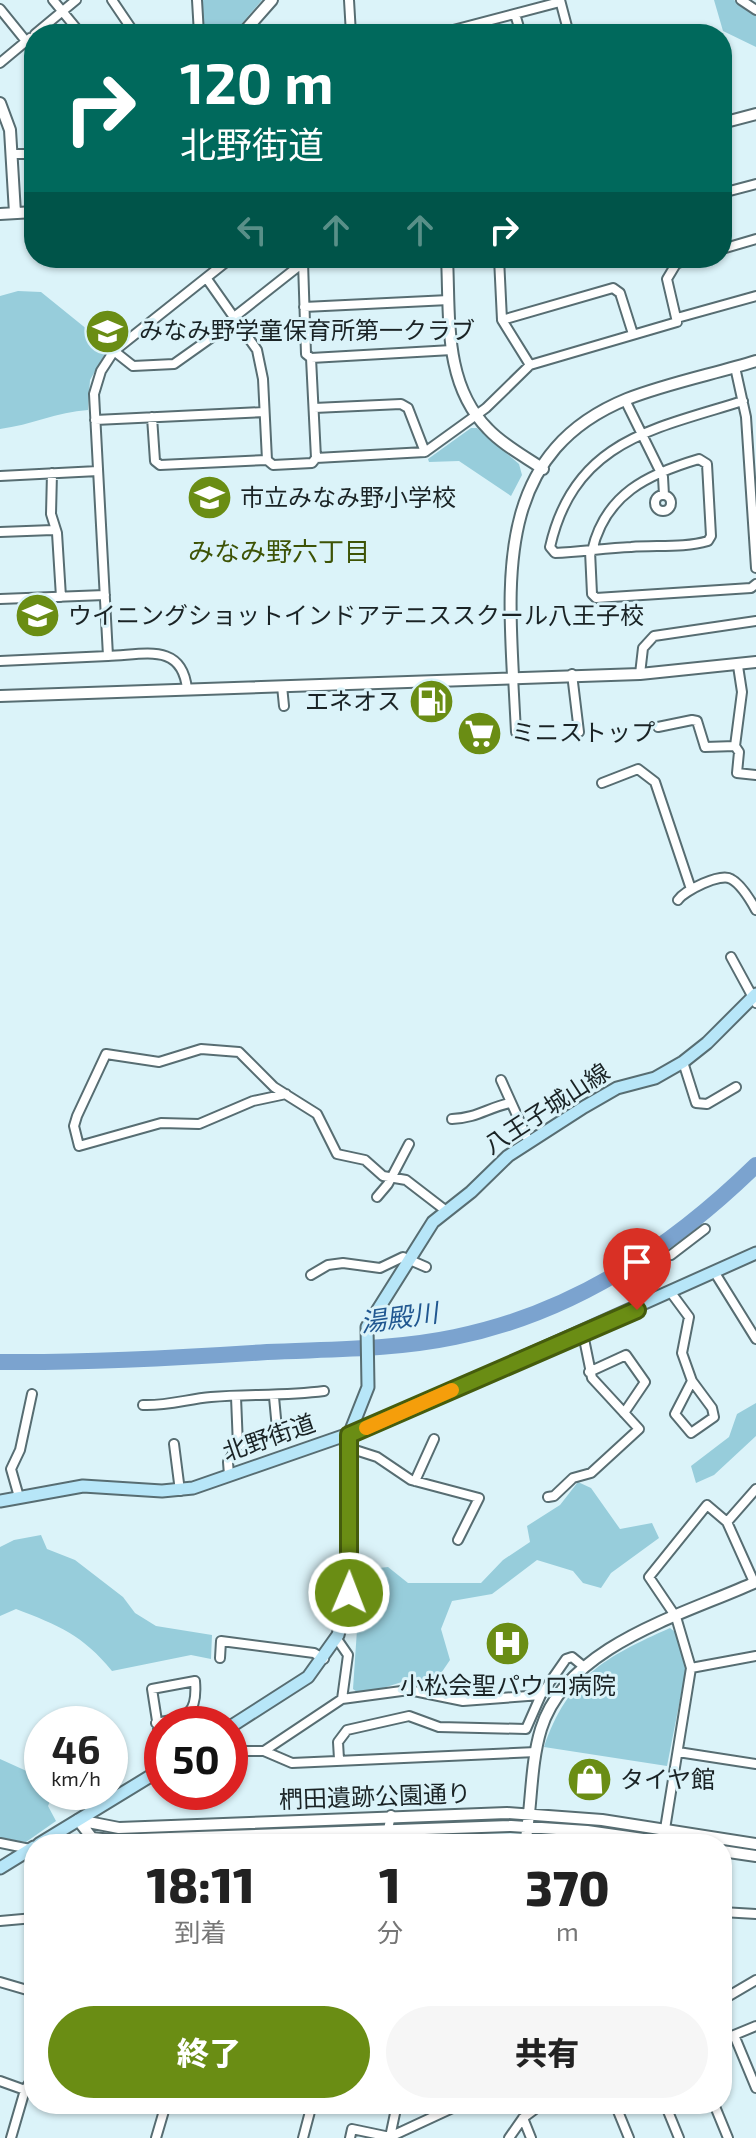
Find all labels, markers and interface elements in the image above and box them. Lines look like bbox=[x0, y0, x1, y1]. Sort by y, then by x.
text: 120 m bbox=[180, 48, 334, 115]
icon: right bbox=[48, 56, 152, 160]
text: 北野街道 bbox=[180, 122, 324, 165]
icon: left bbox=[230, 208, 274, 252]
icon: ahead bbox=[314, 208, 358, 252]
icon: ahead bbox=[398, 208, 442, 252]
icon: right bbox=[482, 208, 526, 252]
school or university icon: みなみ野学童保育所第一クラブ bbox=[84, 307, 132, 355]
place label: みなみ野学童保育所第一クラブ bbox=[139, 315, 475, 344]
school or university icon: 市立みなみ野小学校 bbox=[185, 474, 233, 522]
place label: 市立みなみ野小学校 bbox=[240, 482, 456, 511]
district label: みなみ野六丁目 bbox=[188, 535, 370, 566]
school or university icon: ウイニングショットインドアテニススクール八王子校 bbox=[13, 592, 61, 640]
place label: ウイニングショットインドアテニススクール八王子校 bbox=[68, 600, 644, 629]
fuel station icon: エネオス bbox=[408, 678, 456, 726]
place label: エネオス bbox=[305, 686, 401, 715]
supermarket icon: ミニストップ bbox=[456, 709, 504, 757]
place label: ミニストップ bbox=[511, 717, 655, 746]
street label: 八王子城山線 bbox=[478, 1056, 614, 1159]
pin bbox=[603, 1228, 671, 1310]
icon: arrive bbox=[615, 1240, 659, 1284]
water label: 湯殿川 bbox=[358, 1295, 443, 1337]
street label: 北野街道 bbox=[218, 1407, 319, 1466]
position arrow bbox=[307, 1551, 391, 1635]
hospital icon: 小松会聖パウロ病院 bbox=[484, 1620, 532, 1668]
place label: 小松会聖パウロ病院 bbox=[400, 1670, 616, 1699]
speed limit sign: 50 bbox=[144, 1706, 248, 1810]
text: 46 bbox=[51, 1724, 101, 1772]
shop icon: タイヤ館 bbox=[565, 1756, 613, 1804]
place label: タイヤ館 bbox=[620, 1764, 715, 1793]
text: km/h bbox=[51, 1766, 101, 1790]
street label: 椚田遺跡公園通り bbox=[279, 1778, 471, 1813]
text: 18:11 bbox=[146, 1855, 255, 1913]
text: 1 bbox=[379, 1855, 401, 1913]
text: 370 bbox=[525, 1858, 610, 1916]
text: m bbox=[556, 1915, 579, 1946]
text: 到着 bbox=[174, 1916, 226, 1947]
text: 分 bbox=[377, 1916, 403, 1947]
button: 終了 bbox=[48, 2006, 370, 2098]
button: 共有 bbox=[386, 2006, 708, 2098]

